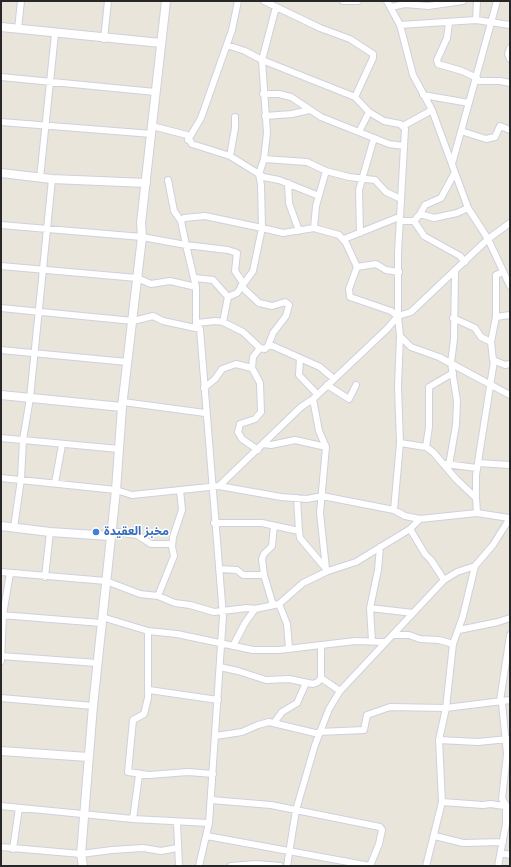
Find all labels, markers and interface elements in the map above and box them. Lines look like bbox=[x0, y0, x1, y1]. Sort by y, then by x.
place label: مخبز العقيدة bbox=[104, 525, 169, 539]
marker: مخبز العقيدة bbox=[91, 527, 101, 537]

